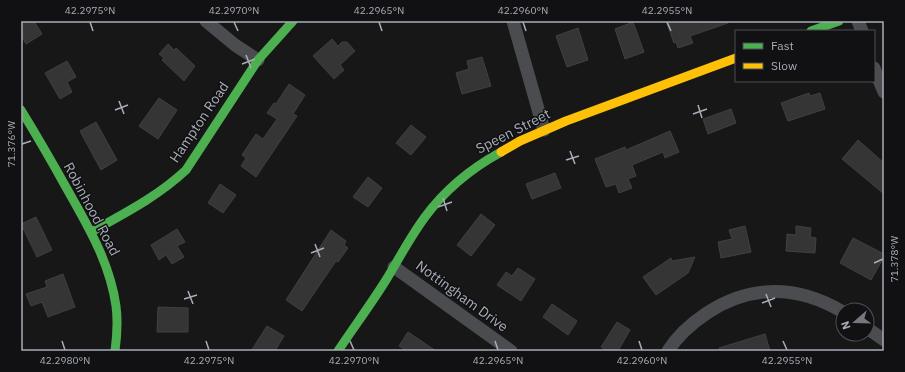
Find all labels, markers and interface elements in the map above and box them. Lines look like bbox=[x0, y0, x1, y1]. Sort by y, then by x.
text: 42.2975°N bbox=[65, 4, 115, 17]
text: 42.2970°N bbox=[209, 4, 259, 17]
text: 42.2965°N bbox=[354, 4, 404, 17]
text: 42.2960°N bbox=[498, 4, 548, 17]
text: 42.2955°N bbox=[642, 4, 692, 17]
legend bbox=[735, 30, 875, 82]
text: Fast bbox=[771, 38, 794, 53]
text: Slow bbox=[771, 58, 797, 73]
street label: Hampton Road bbox=[165, 78, 233, 166]
street label: Speen Street bbox=[473, 104, 553, 157]
text: 71.376°W bbox=[5, 121, 18, 167]
street label: Robinhood Road bbox=[60, 159, 124, 259]
text: 71.378°W bbox=[888, 236, 901, 282]
street label: Nottingham Drive bbox=[412, 256, 512, 336]
north arrow bbox=[835, 302, 875, 342]
text: N bbox=[838, 319, 854, 332]
text: 42.2980°N bbox=[40, 354, 90, 367]
text: 42.2975°N bbox=[184, 354, 234, 367]
text: 42.2970°N bbox=[329, 354, 379, 367]
text: 42.2965°N bbox=[473, 354, 523, 367]
text: 42.2960°N bbox=[617, 354, 667, 367]
text: 42.2955°N bbox=[762, 354, 812, 367]

